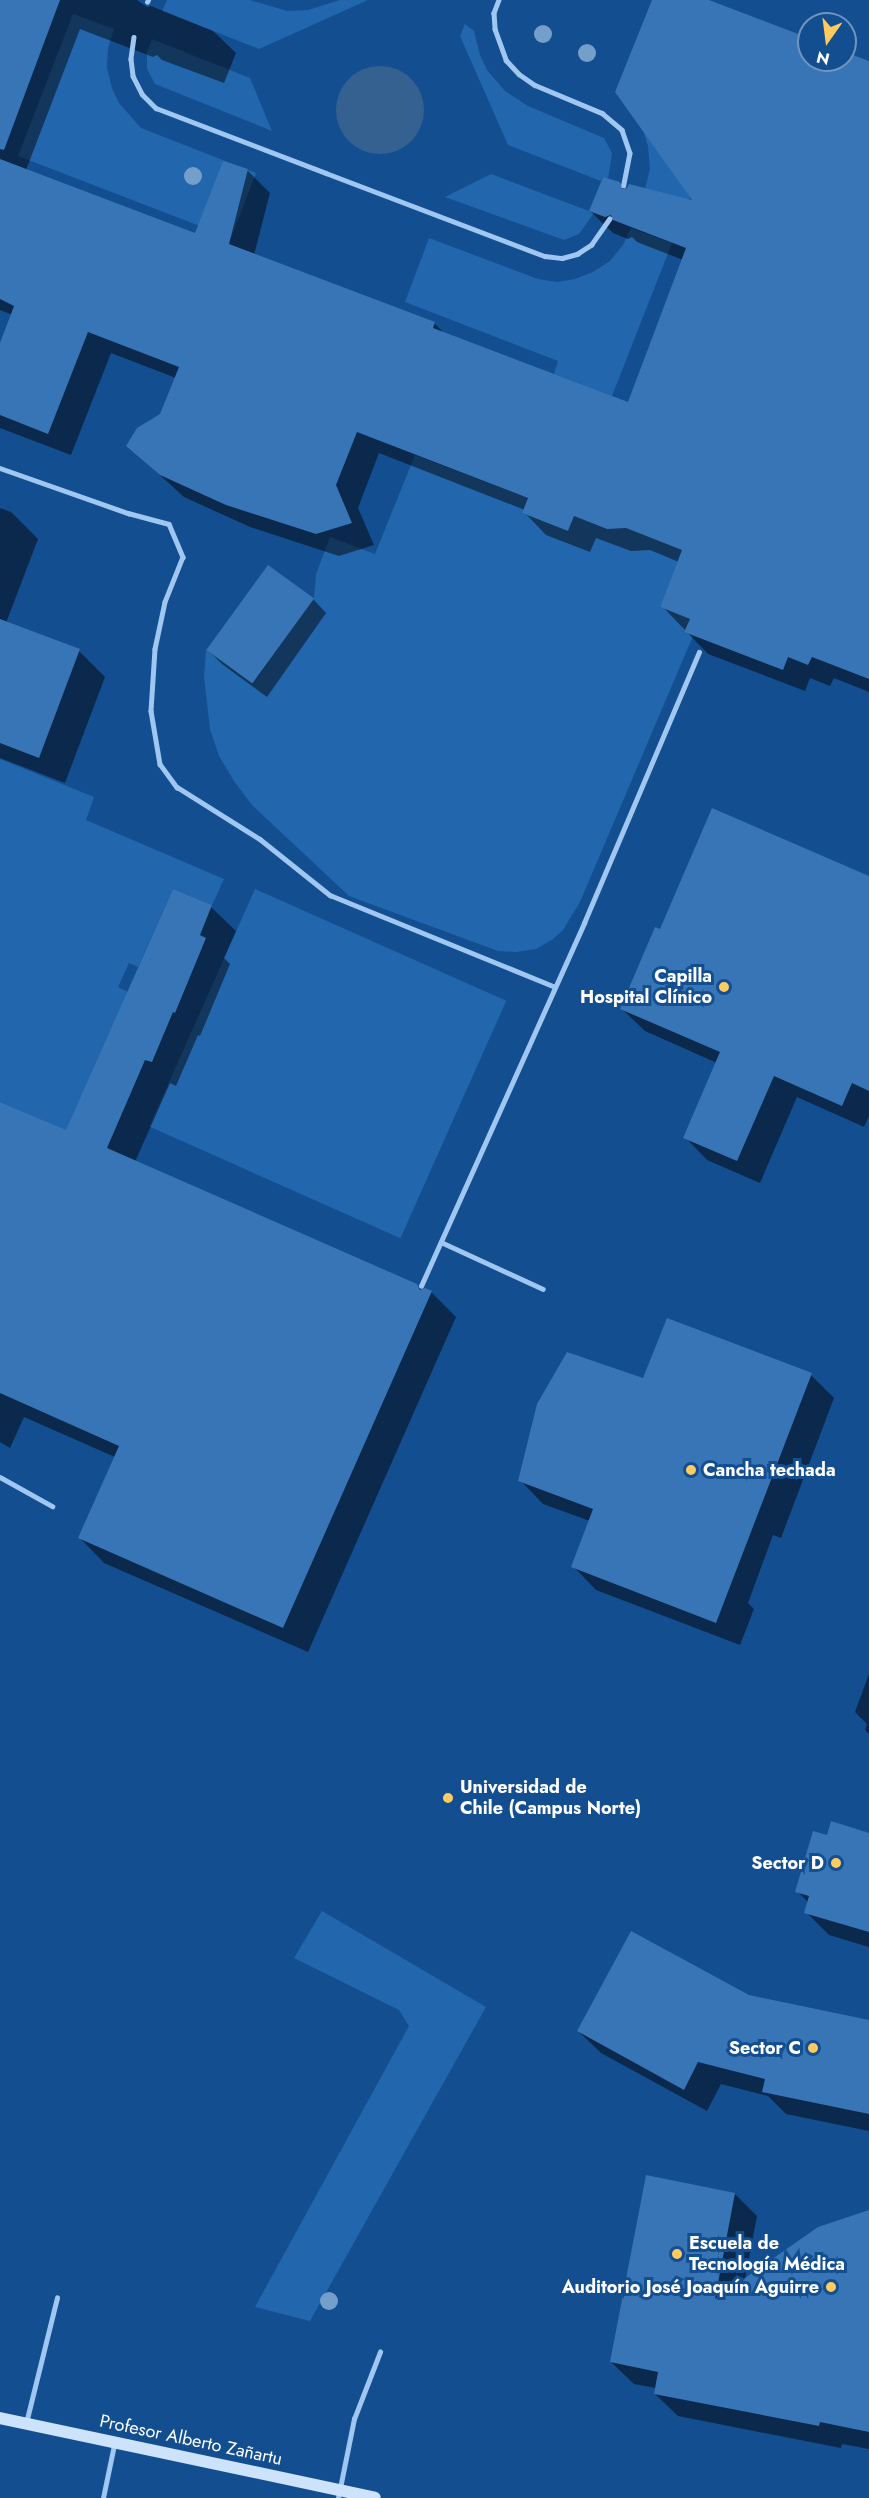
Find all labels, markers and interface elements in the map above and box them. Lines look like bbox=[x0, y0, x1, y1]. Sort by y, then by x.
north arrow bbox=[797, 12, 857, 72]
text: N bbox=[814, 45, 832, 71]
place label: Capilla Hospital Clínico bbox=[580, 966, 712, 1008]
marker: Capilla Hospital Clínico bbox=[717, 980, 731, 994]
place label: Cancha techada bbox=[703, 1459, 836, 1481]
marker: Cancha techada bbox=[684, 1463, 698, 1477]
place label: Universidad de Chile (Campus Norte) bbox=[460, 1777, 641, 1820]
marker: Universidad de Chile (Campus Norte) bbox=[441, 1791, 455, 1805]
place label: Sector D bbox=[751, 1852, 824, 1874]
marker: Sector D bbox=[829, 1856, 843, 1870]
place label: Sector C bbox=[729, 2037, 801, 2059]
marker: Sector C bbox=[806, 2041, 820, 2055]
place label: Escuela de Tecnología Médica bbox=[689, 2233, 845, 2276]
marker: Escuela de Tecnología Médica bbox=[670, 2247, 684, 2261]
place label: Auditorio José Joaquín Aguirre bbox=[562, 2276, 819, 2298]
marker: Auditorio José Joaquín Aguirre bbox=[824, 2280, 838, 2294]
street label: Profesor Alberto Zañartu bbox=[98, 2410, 284, 2470]

